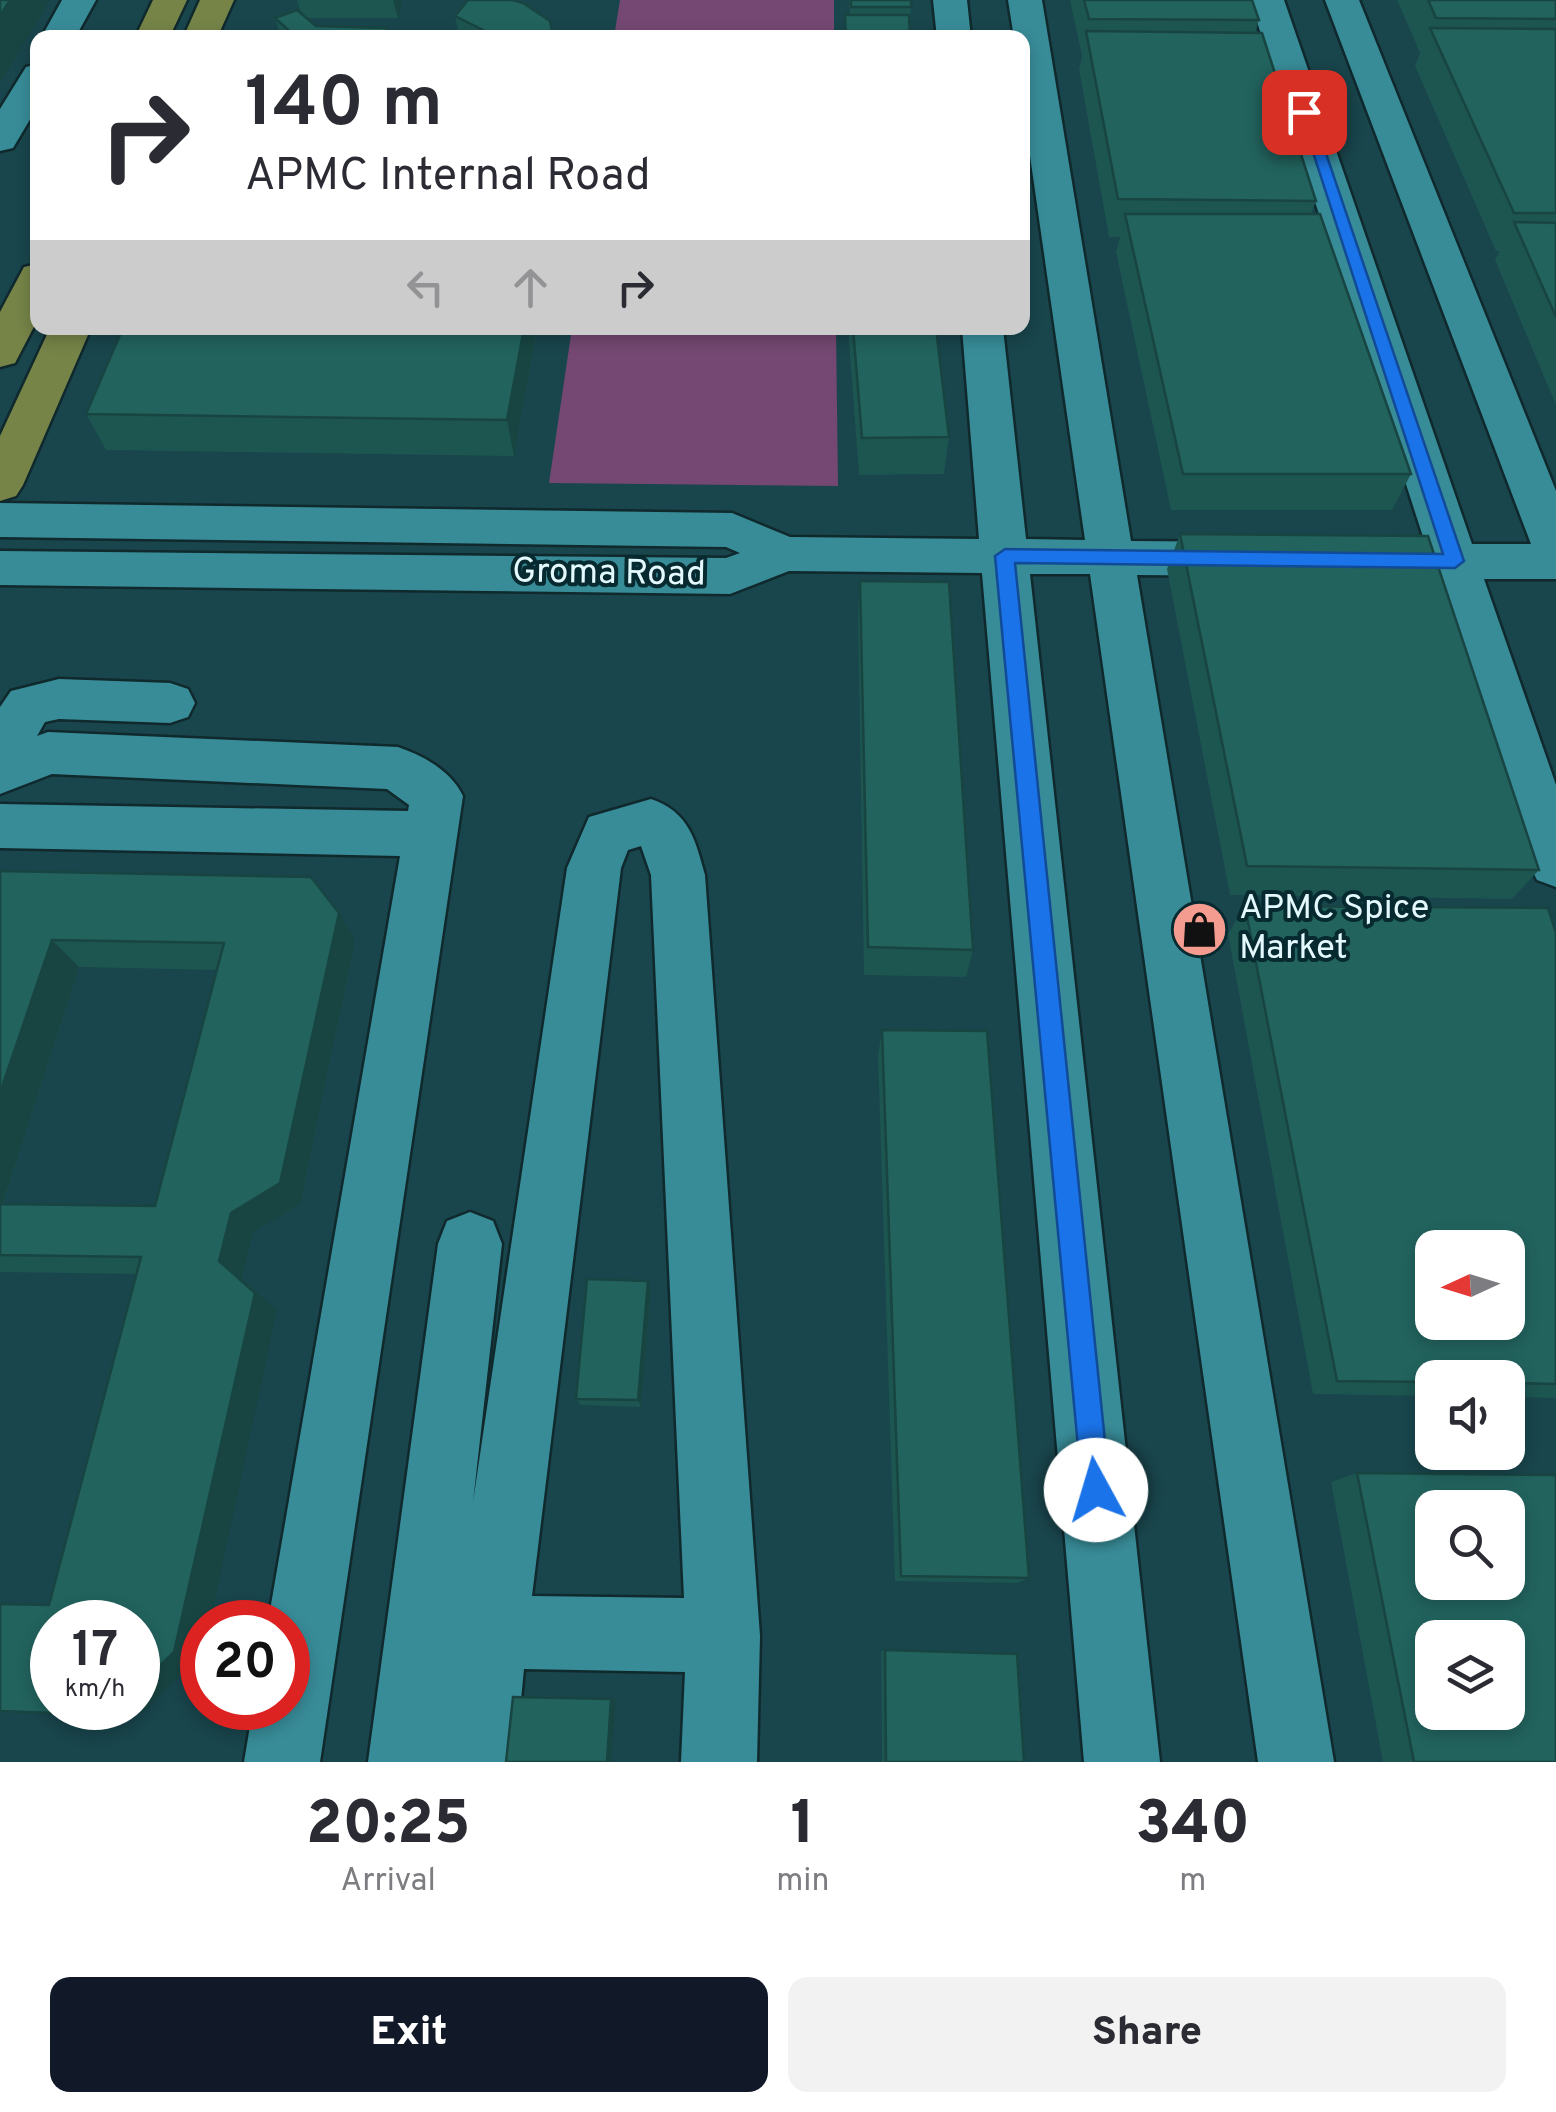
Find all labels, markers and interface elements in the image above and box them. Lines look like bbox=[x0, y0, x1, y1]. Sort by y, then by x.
text: 140 m bbox=[245, 62, 443, 151]
icon: right bbox=[80, 70, 210, 200]
pin bbox=[1262, 70, 1347, 155]
icon: arrive bbox=[1277, 85, 1332, 140]
text: APMC Internal Road bbox=[245, 149, 651, 206]
icon: left bbox=[398, 260, 453, 315]
icon: ahead bbox=[503, 260, 558, 315]
icon: right bbox=[608, 260, 663, 315]
street label: Groma Road bbox=[512, 550, 706, 598]
place label: APMC Spice Market bbox=[1239, 887, 1429, 971]
shop icon: APMC Spice Market bbox=[1170, 899, 1230, 959]
north arrow bbox=[1415, 1230, 1525, 1340]
map controls bbox=[1415, 1230, 1525, 1730]
button: sound bbox=[1415, 1360, 1525, 1470]
position arrow bbox=[1044, 1438, 1148, 1542]
button: search bbox=[1415, 1490, 1525, 1600]
speed limit sign: 20 bbox=[180, 1600, 310, 1730]
button: layers bbox=[1415, 1620, 1525, 1730]
text: 17 bbox=[72, 1621, 118, 1684]
text: km/h bbox=[65, 1674, 125, 1706]
text: 20:25 bbox=[306, 1789, 470, 1865]
text: 1 bbox=[791, 1789, 815, 1865]
text: 340 bbox=[1135, 1789, 1250, 1865]
text: Arrival bbox=[340, 1862, 436, 1902]
text: min bbox=[776, 1862, 830, 1902]
text: m bbox=[1179, 1862, 1206, 1902]
button: Exit bbox=[50, 1977, 768, 2092]
button: Share bbox=[788, 1977, 1506, 2092]

